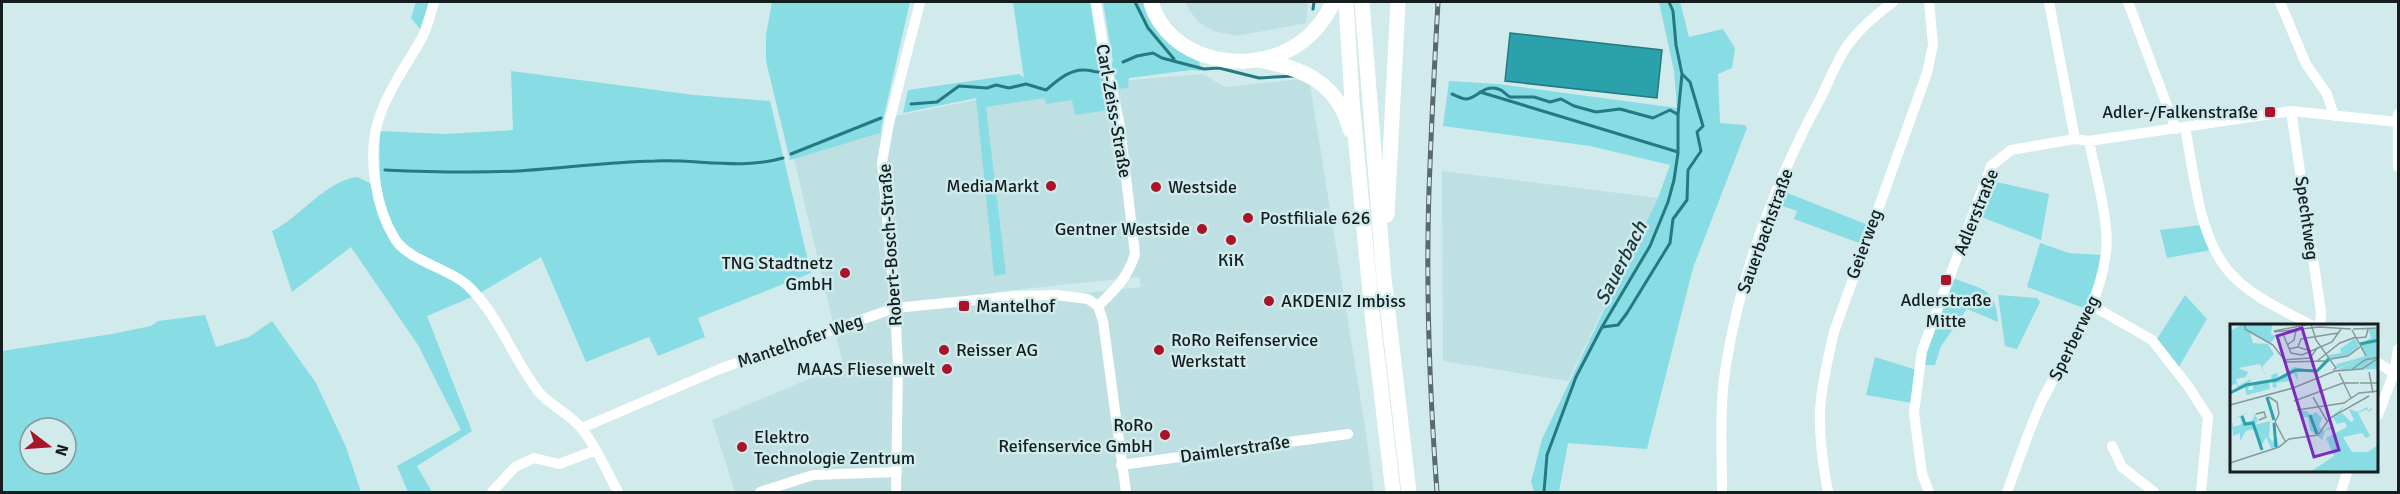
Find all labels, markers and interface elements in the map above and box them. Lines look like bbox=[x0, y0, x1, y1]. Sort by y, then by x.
street label: Carl-Zeiss-Straße bbox=[1091, 42, 1137, 180]
place label: Adler-/Falkenstraße bbox=[2102, 101, 2258, 123]
marker: Adler-/Falkenstraße bbox=[2263, 105, 2277, 119]
street label: Robert-Bosch-Straße bbox=[873, 163, 907, 327]
street label: Sauerbachstraße bbox=[1732, 165, 1798, 297]
street label: Adlerstraße bbox=[1949, 166, 2003, 258]
place label: MediaMarkt bbox=[946, 175, 1039, 197]
street label: Spechtweg bbox=[2290, 175, 2324, 261]
place label: Westside bbox=[1168, 176, 1237, 198]
marker: MediaMarkt bbox=[1044, 179, 1058, 193]
marker: Westside bbox=[1149, 180, 1163, 194]
street label: Geierweg bbox=[1841, 206, 1887, 282]
place label: Postfiliale 626 bbox=[1260, 207, 1370, 229]
marker: Postfiliale 626 bbox=[1241, 211, 1255, 225]
water label: Sauerbach bbox=[1589, 216, 1653, 309]
place label: Gentner Westside bbox=[1055, 218, 1190, 240]
marker: Gentner Westside bbox=[1195, 222, 1209, 236]
marker: KiK bbox=[1224, 233, 1238, 247]
place label: KiK bbox=[1218, 249, 1244, 271]
place label: TNG Stadtnetz GmbH bbox=[722, 252, 833, 295]
marker: TNG Stadtnetz GmbH bbox=[838, 266, 852, 280]
marker: Adlerstraße Mitte bbox=[1939, 273, 1953, 287]
place label: Adlerstraße Mitte bbox=[1900, 289, 1992, 332]
place label: AKDENIZ Imbiss bbox=[1281, 290, 1406, 312]
street label: Sperberweg bbox=[2044, 292, 2104, 384]
marker: AKDENIZ Imbiss bbox=[1262, 294, 1276, 308]
place label: Mantelhof bbox=[976, 295, 1056, 317]
marker: Mantelhof bbox=[957, 299, 971, 313]
street label: Mantelhofer Weg bbox=[734, 309, 866, 373]
inset map bbox=[2230, 324, 2379, 473]
place label: RoRo Reifenservice Werkstatt bbox=[1171, 329, 1318, 372]
place label: Reisser AG bbox=[956, 339, 1038, 361]
marker: Reisser AG bbox=[937, 343, 951, 357]
marker: RoRo Reifenservice Werkstatt bbox=[1152, 343, 1166, 357]
place label: MAAS Fliesenwelt bbox=[797, 358, 935, 380]
marker: MAAS Fliesenwelt bbox=[940, 362, 954, 376]
place label: RoRo Reifenservice GmbH bbox=[998, 414, 1153, 457]
north arrow bbox=[18, 416, 78, 476]
place label: Elektro Technologie Zentrum bbox=[754, 426, 915, 469]
marker: RoRo Reifenservice GmbH bbox=[1158, 428, 1172, 442]
street label: Daimlerstraße bbox=[1179, 430, 1291, 468]
marker: Elektro Technologie Zentrum bbox=[735, 440, 749, 454]
text: N bbox=[50, 442, 73, 458]

